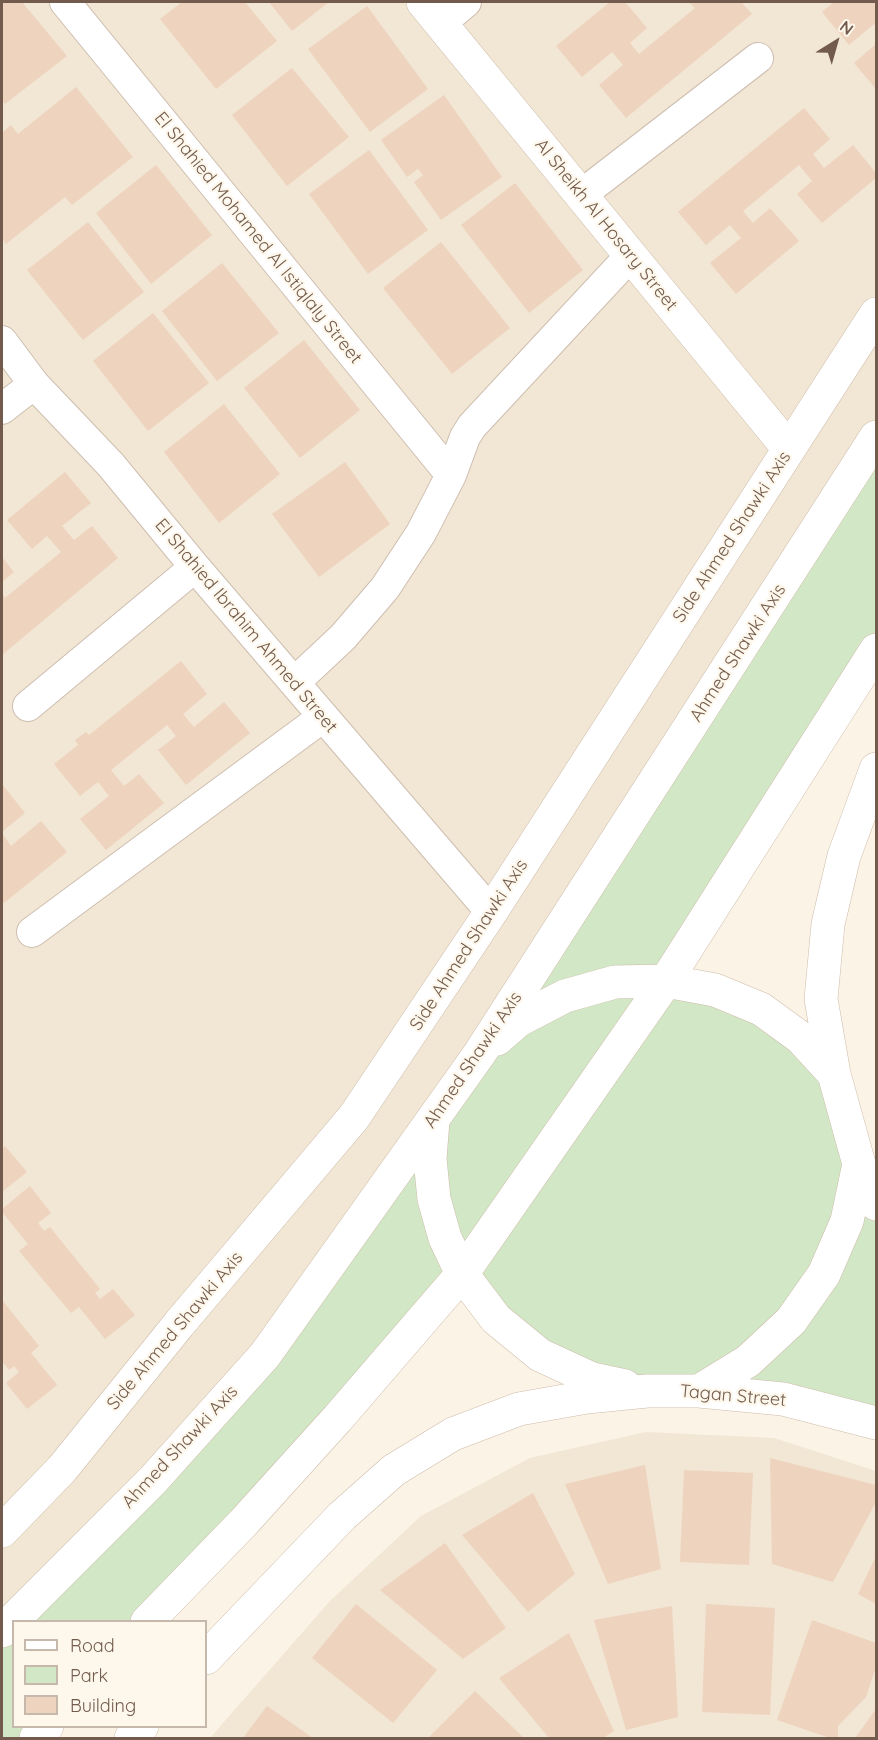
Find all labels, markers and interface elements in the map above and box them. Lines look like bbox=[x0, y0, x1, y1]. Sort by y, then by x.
north arrow bbox=[806, 12, 866, 72]
text: N bbox=[836, 16, 858, 39]
street label: El Shahied Mohamed Al Istiqlaly Street bbox=[150, 108, 366, 368]
street label: Al Sheikh Al Hosary Street bbox=[530, 135, 682, 315]
street label: Side Ahmed Shawki Axis bbox=[668, 447, 796, 627]
street label: El Shahied Ibrahim Ahmed Street bbox=[150, 515, 342, 737]
street label: Ahmed Shawki Axis bbox=[685, 580, 791, 726]
street label: Side Ahmed Shawki Axis bbox=[405, 855, 533, 1035]
street label: Ahmed Shawki Axis bbox=[419, 988, 527, 1132]
street label: Side Ahmed Shawki Axis bbox=[102, 1247, 248, 1415]
street label: Ahmed Shawki Axis bbox=[118, 1381, 242, 1513]
street label: Tagan Street bbox=[679, 1381, 787, 1411]
legend bbox=[12, 1620, 207, 1728]
text: Road bbox=[70, 1634, 115, 1657]
text: Park bbox=[70, 1664, 108, 1687]
text: Building bbox=[70, 1694, 136, 1717]

